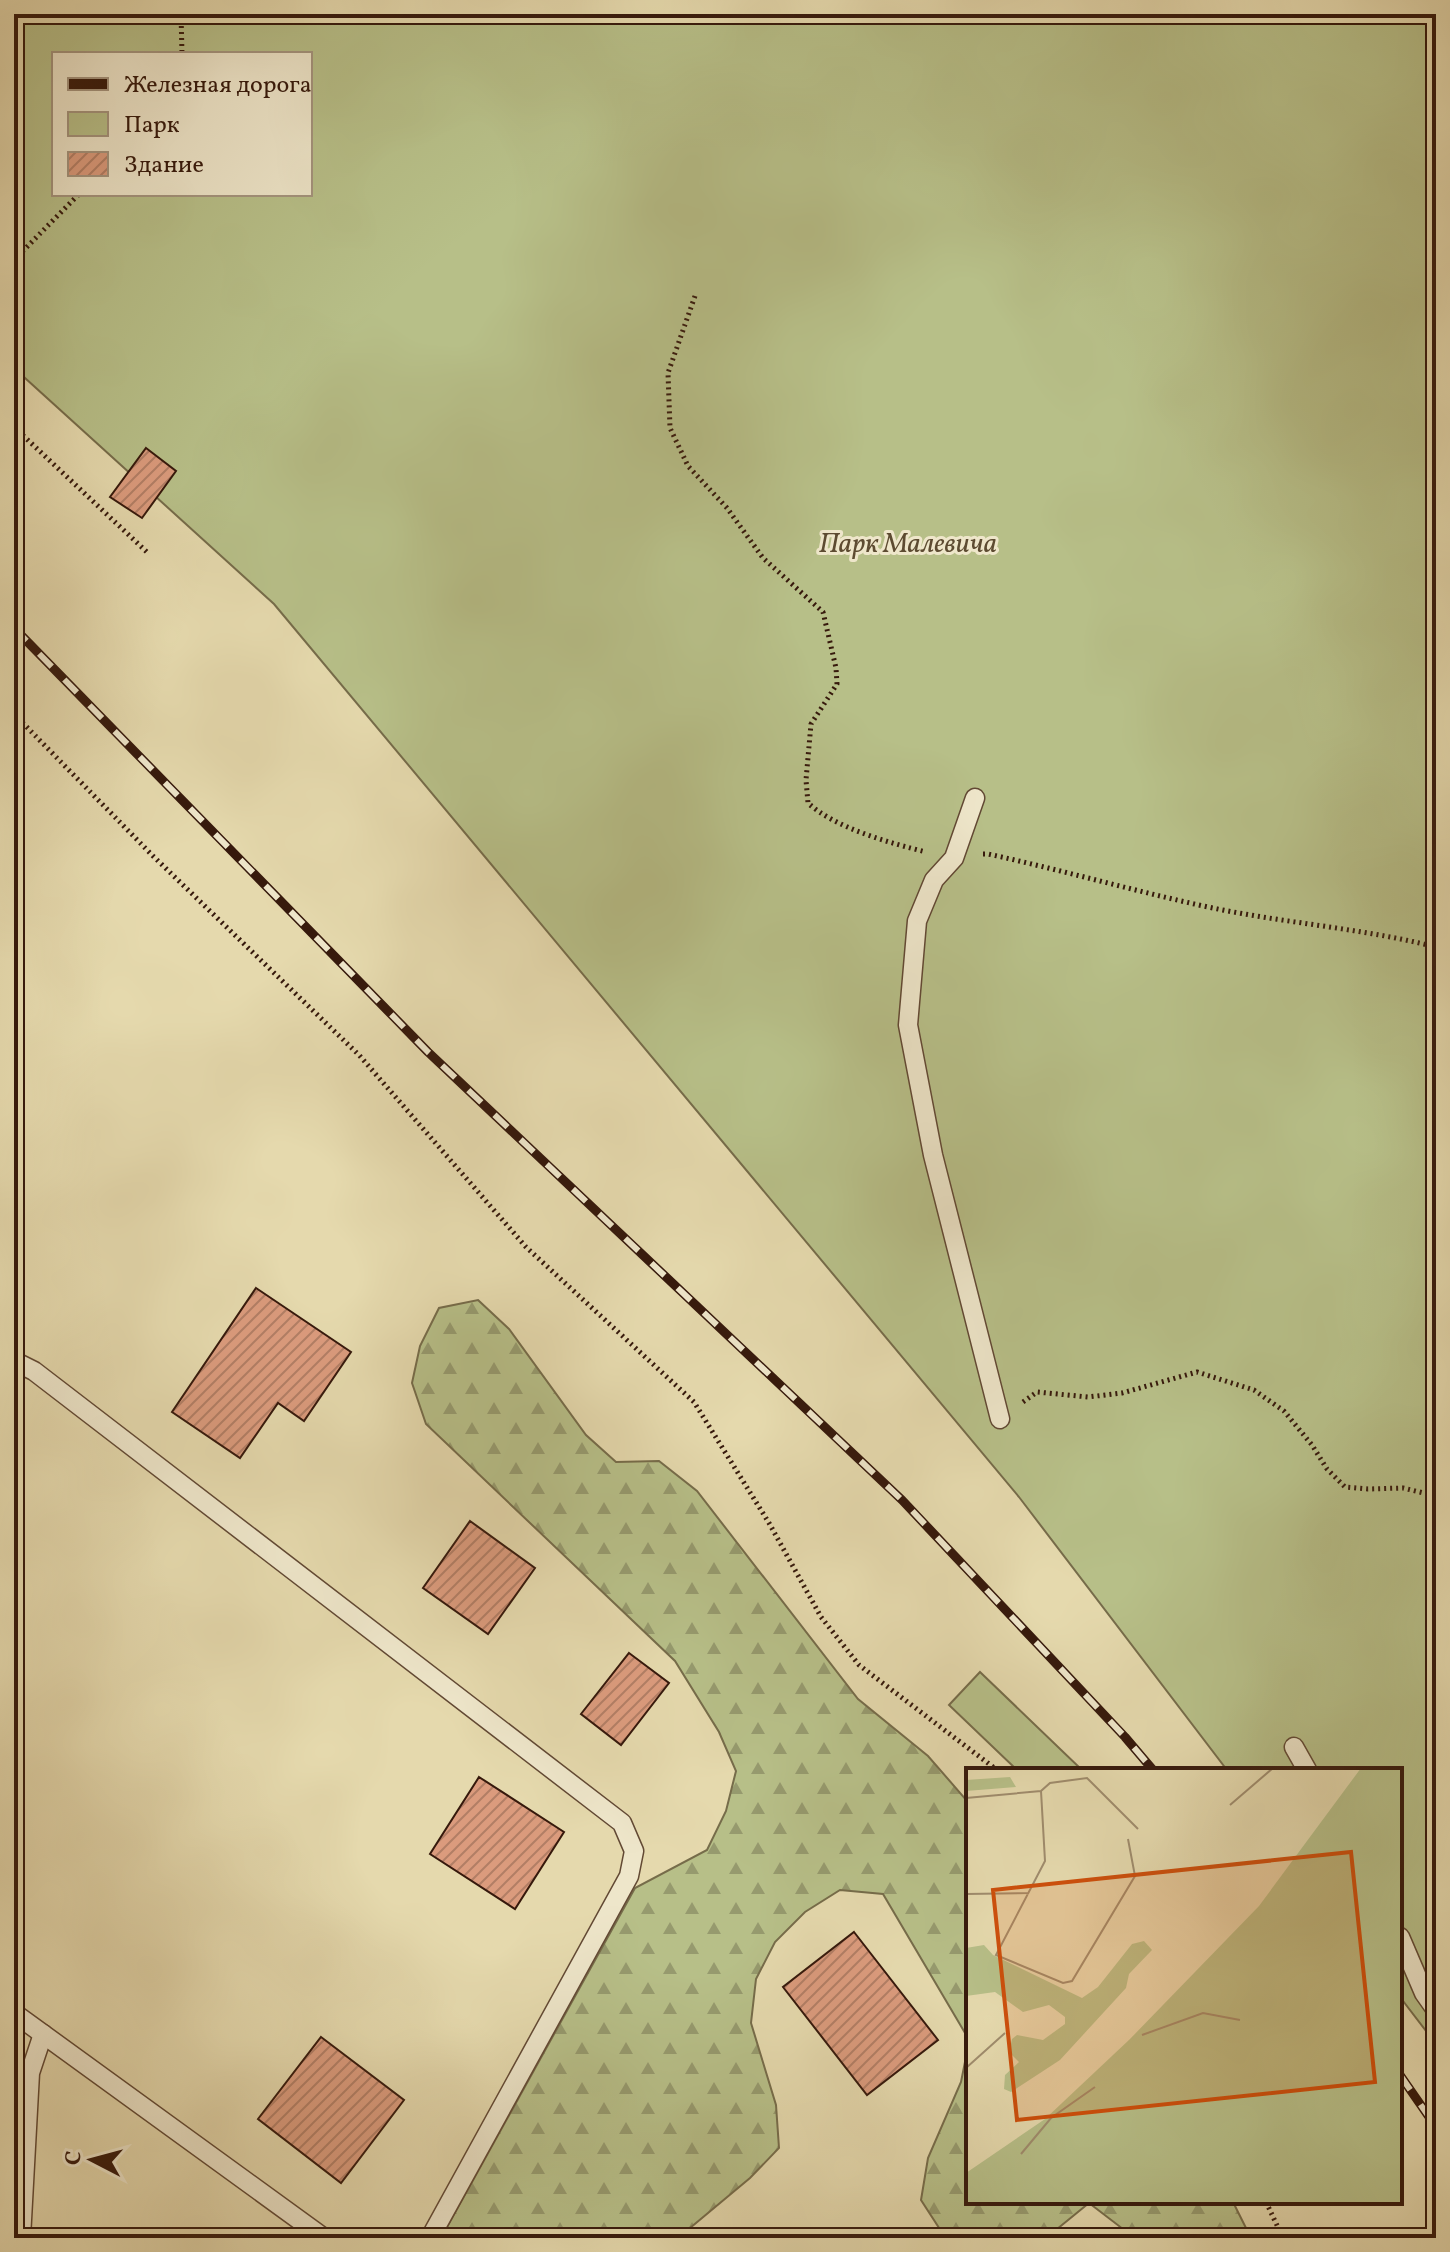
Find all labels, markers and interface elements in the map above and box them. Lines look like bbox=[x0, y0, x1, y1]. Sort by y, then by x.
legend bbox=[52, 52, 312, 196]
text: Железная дорога bbox=[124, 69, 312, 103]
text: Парк bbox=[124, 109, 180, 143]
text: Здание bbox=[124, 149, 204, 183]
park label: Парк Малевича bbox=[819, 525, 997, 564]
inset map bbox=[966, 1768, 1402, 2204]
north arrow bbox=[52, 2120, 132, 2200]
text: С bbox=[58, 2150, 91, 2167]

